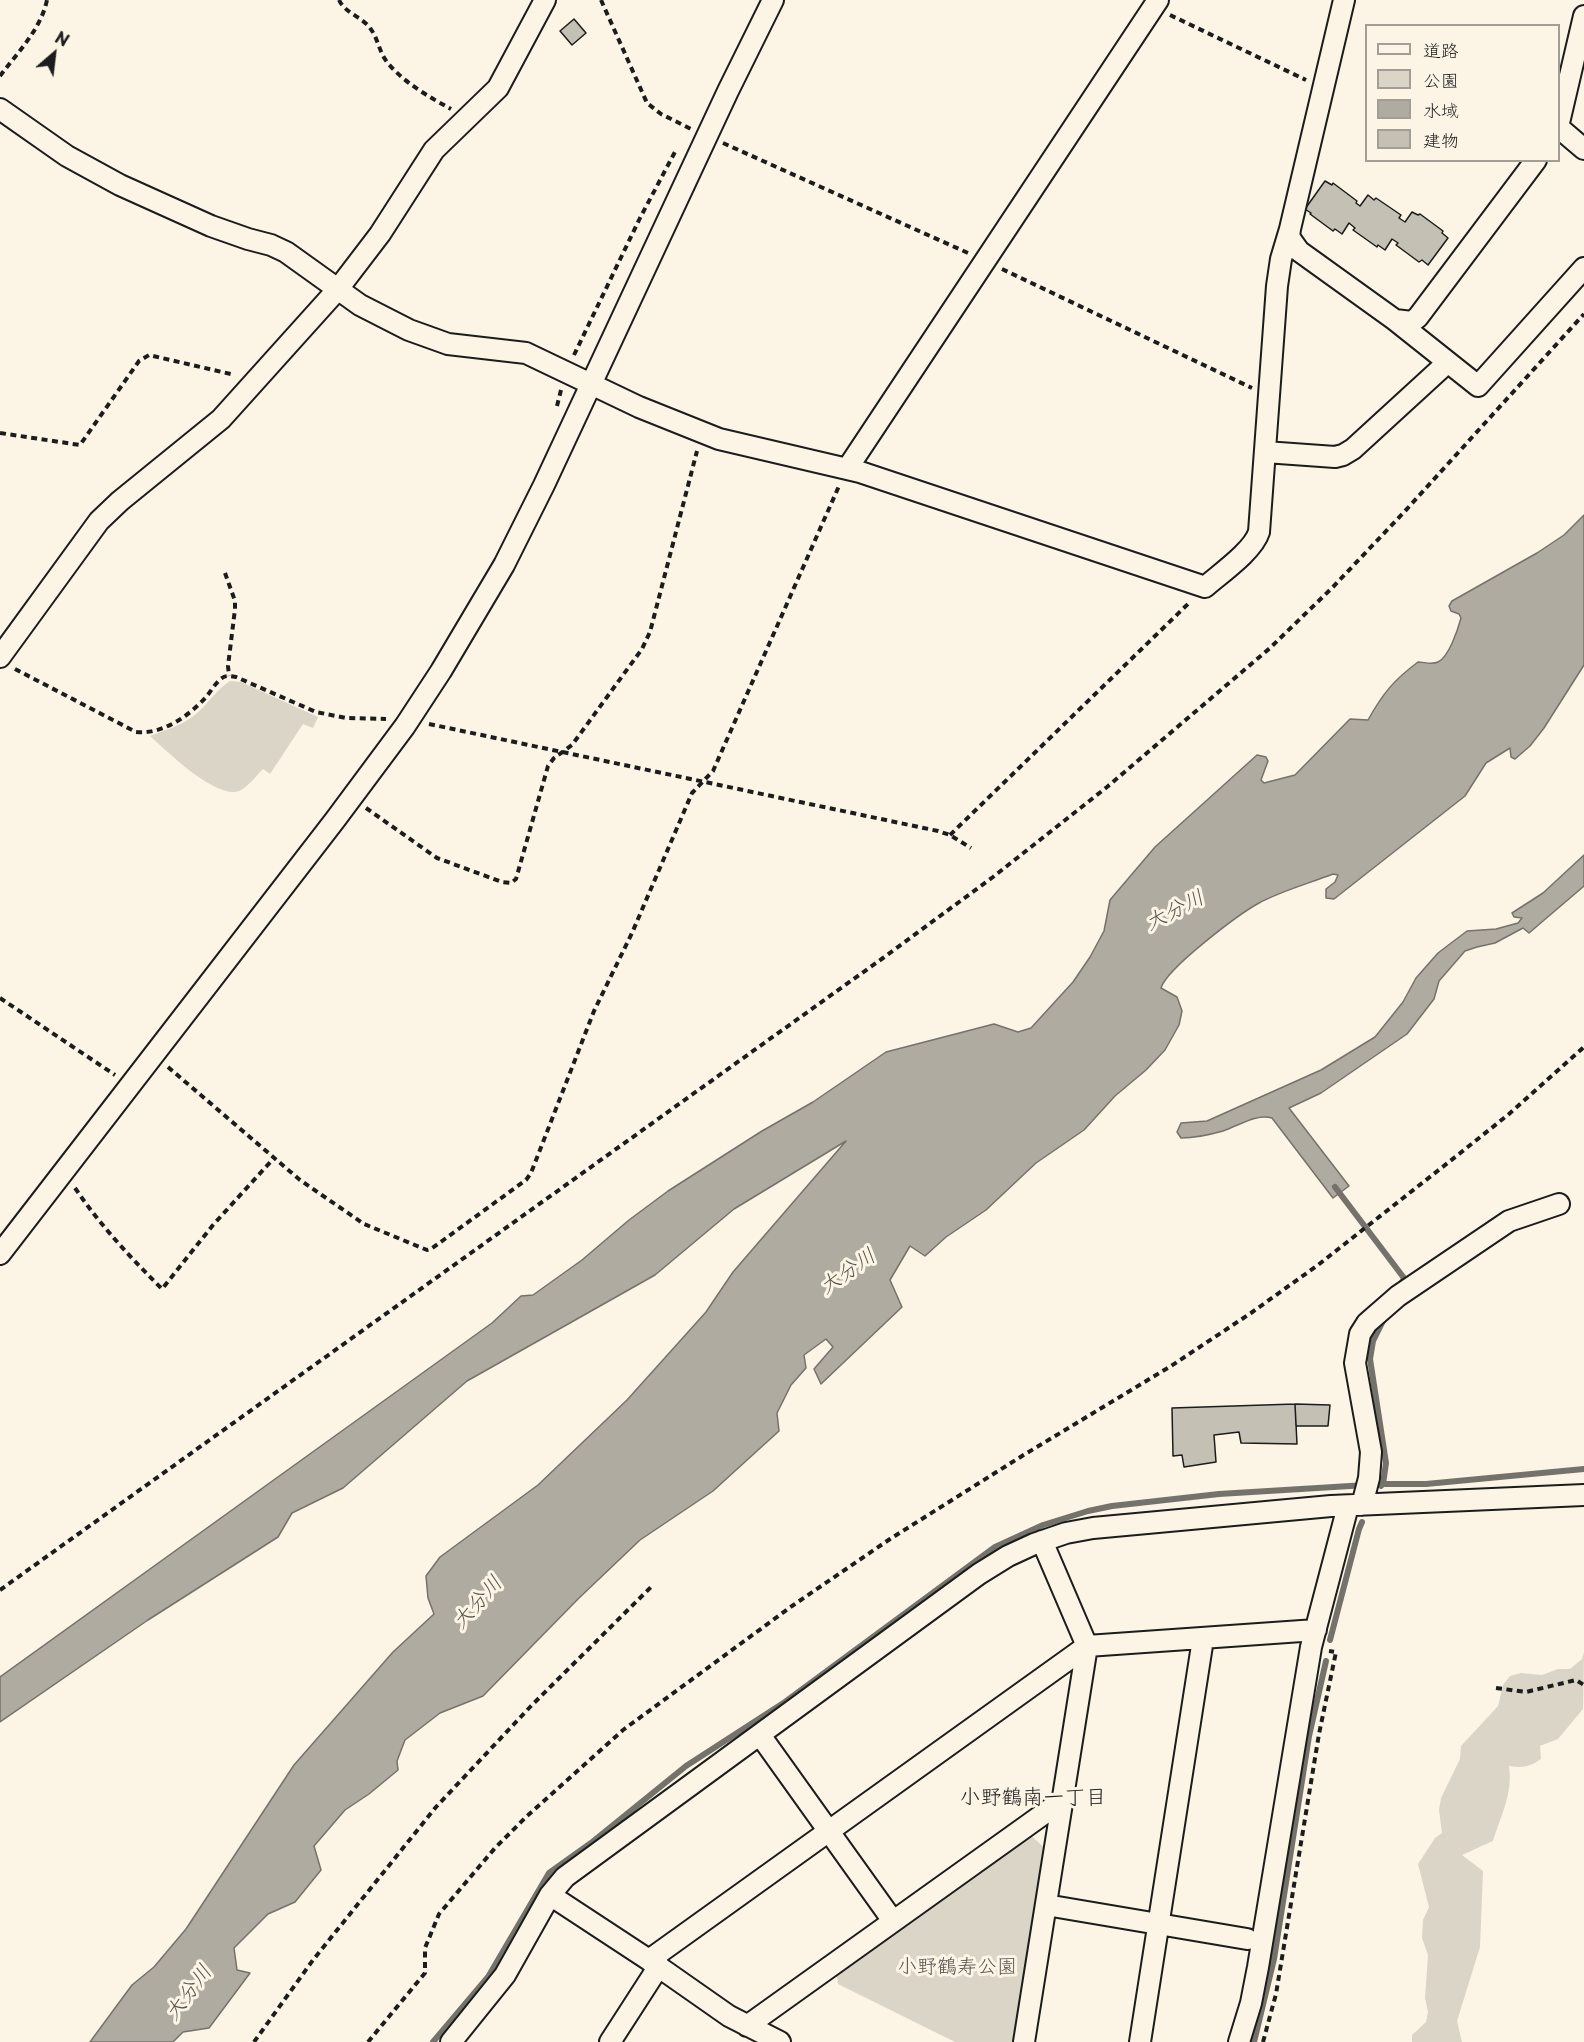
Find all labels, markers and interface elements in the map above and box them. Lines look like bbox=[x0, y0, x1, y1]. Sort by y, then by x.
north arrow bbox=[24, 24, 84, 84]
legend bbox=[1365, 24, 1560, 162]
text: N bbox=[51, 25, 74, 52]
text: 道路 bbox=[1423, 36, 1459, 63]
text: 公園 bbox=[1423, 66, 1459, 93]
text: 水域 bbox=[1423, 96, 1459, 123]
text: 建物 bbox=[1423, 126, 1459, 153]
water label: 大分川 bbox=[1141, 885, 1209, 937]
water label: 大分川 bbox=[815, 1244, 881, 1300]
water label: 大分川 bbox=[448, 1571, 508, 1635]
district label: 小野鶴南一丁目 bbox=[960, 1785, 1106, 1811]
park label: 小野鶴寿公園 bbox=[897, 1955, 1017, 1979]
water label: 大分川 bbox=[160, 1960, 218, 2026]

